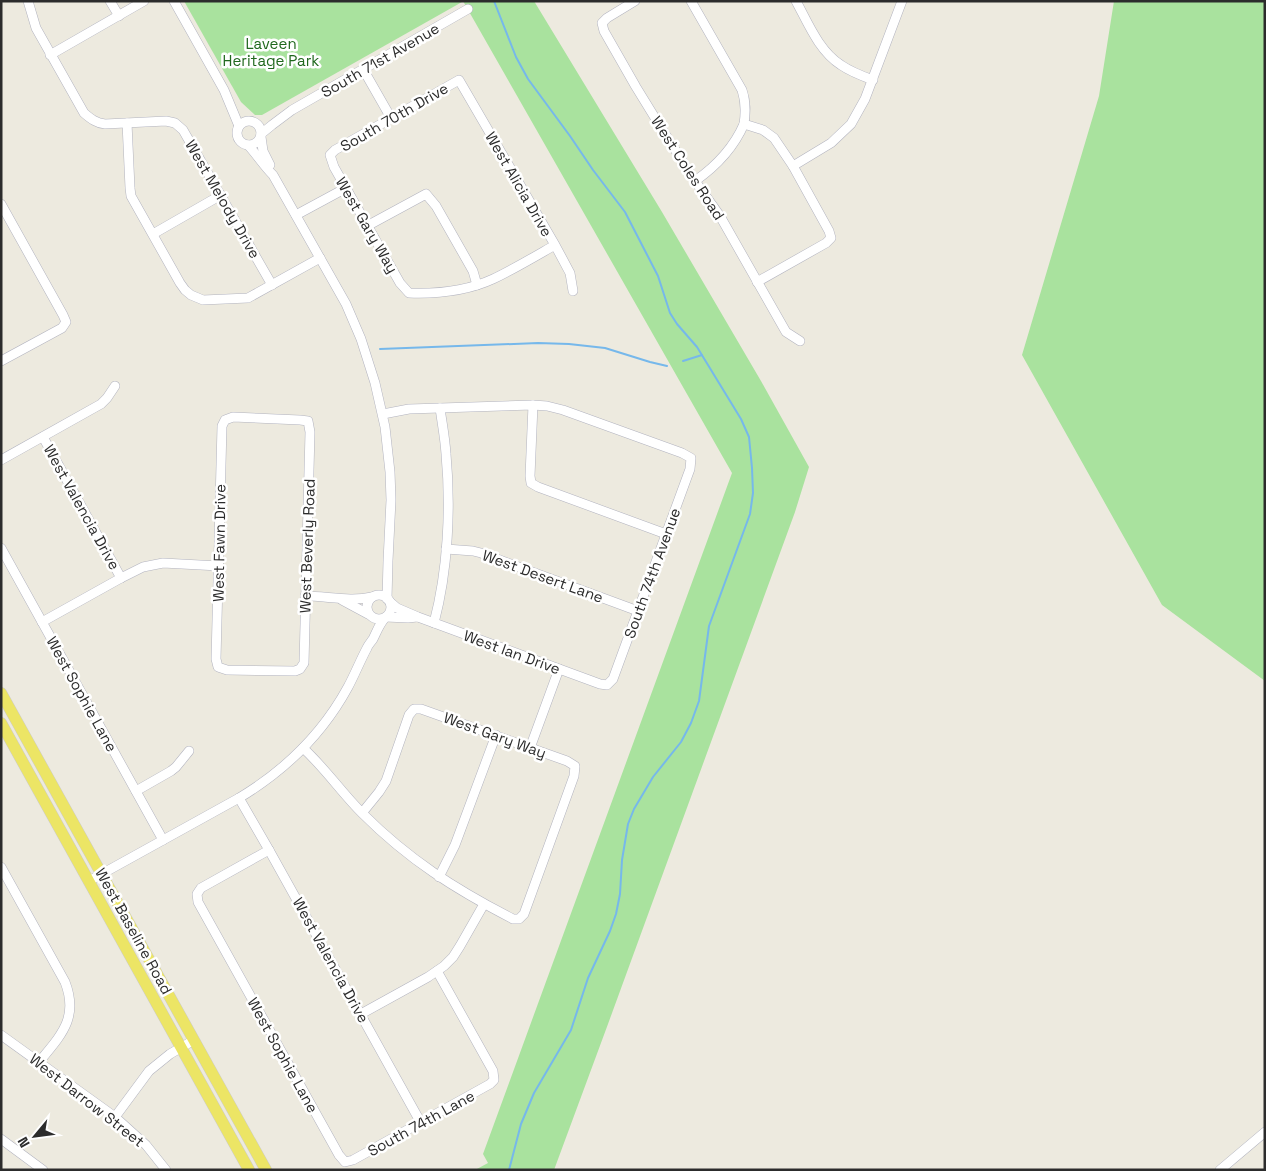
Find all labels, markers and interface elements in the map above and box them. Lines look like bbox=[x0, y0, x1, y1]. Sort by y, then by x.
street label: South 71st Avenue bbox=[317, 18, 443, 102]
park label: Laveen Heritage Park bbox=[223, 34, 319, 70]
street label: South 70th Drive bbox=[337, 78, 451, 156]
street label: West Coles Road bbox=[647, 112, 729, 224]
street label: West Alicia Drive bbox=[481, 128, 557, 240]
street label: West Melody Drive bbox=[181, 136, 265, 262]
street label: West Gary Way bbox=[332, 173, 402, 277]
street label: West Valencia Drive bbox=[40, 441, 124, 573]
street label: West Beverly Road bbox=[295, 478, 319, 614]
street label: West Fawn Drive bbox=[208, 484, 230, 602]
street label: South 74th Avenue bbox=[620, 505, 684, 641]
street label: West Desert Lane bbox=[480, 545, 606, 607]
street label: West Ian Drive bbox=[461, 626, 563, 678]
street label: West Sophie Lane bbox=[42, 633, 122, 755]
street label: West Gary Way bbox=[441, 708, 549, 762]
street label: West Baseline Road bbox=[91, 864, 177, 998]
street label: West Valencia Drive bbox=[289, 894, 373, 1026]
street label: West Sophie Lane bbox=[243, 994, 323, 1116]
street label: West Darrow Street bbox=[26, 1049, 148, 1151]
street label: South 74th Lane bbox=[364, 1086, 478, 1160]
north arrow bbox=[10, 1111, 60, 1161]
text: N bbox=[13, 1134, 34, 1151]

